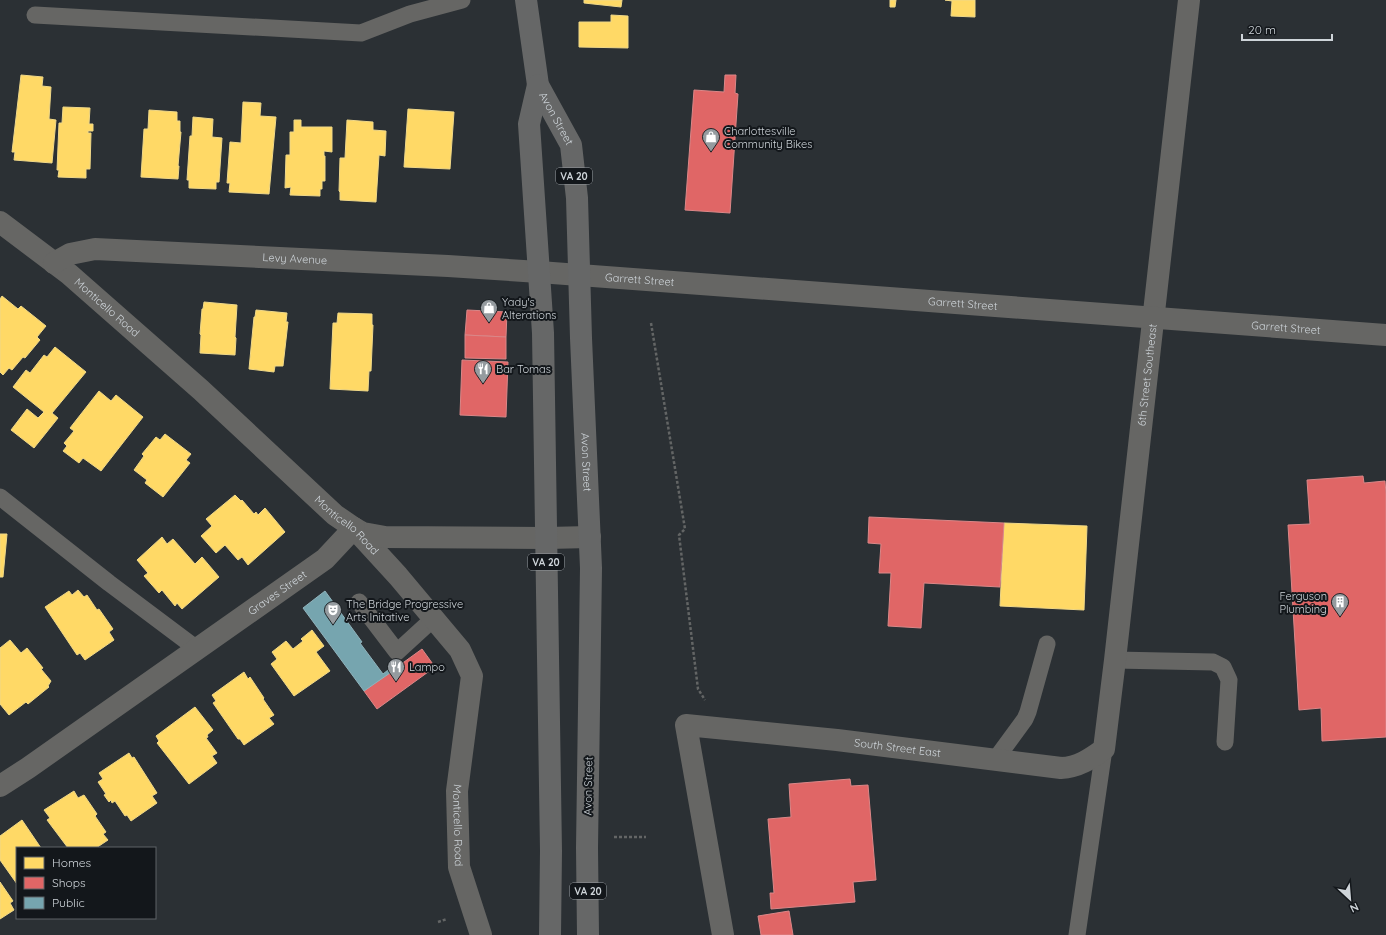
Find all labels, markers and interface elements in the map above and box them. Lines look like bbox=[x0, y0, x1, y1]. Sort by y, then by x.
scale bar bbox=[1242, 16, 1332, 42]
text: 20 m bbox=[1248, 22, 1276, 37]
street label: Avon Street bbox=[536, 89, 577, 148]
place label: Charlottesville Community Bikes bbox=[724, 124, 812, 151]
shop icon: Charlottesville Community Bikes bbox=[701, 127, 721, 152]
road number: VA 20 bbox=[556, 168, 592, 184]
street label: Levy Avenue bbox=[262, 250, 328, 267]
street label: Garrett Street bbox=[605, 270, 675, 289]
street label: Monticello Road bbox=[72, 275, 142, 340]
street label: Garrett Street bbox=[928, 294, 998, 313]
place label: Yady's Alterations bbox=[502, 295, 557, 322]
shop icon: Yady's Alterations bbox=[479, 298, 499, 323]
street label: Garrett Street bbox=[1251, 318, 1321, 337]
street label: 6th Street Southeast bbox=[1134, 323, 1160, 427]
restaurant icon: Bar Tomas bbox=[473, 359, 493, 384]
place label: Bar Tomas bbox=[496, 362, 551, 376]
street label: Avon Street bbox=[578, 433, 595, 492]
street label: Monticello Road bbox=[312, 493, 382, 558]
road number: VA 20 bbox=[528, 554, 564, 570]
street label: Graves Street bbox=[245, 567, 309, 618]
place label: Ferguson Plumbing bbox=[1279, 589, 1327, 616]
building icon: Ferguson Plumbing bbox=[1330, 592, 1350, 617]
place label: The Bridge Progressive Arts Initative bbox=[346, 597, 463, 624]
theatre icon: The Bridge Progressive Arts Initative bbox=[323, 600, 343, 625]
restaurant icon: Lampo bbox=[386, 657, 406, 682]
place label: Lampo bbox=[409, 660, 445, 674]
street label: South Street East bbox=[853, 735, 942, 760]
street label: Avon Street bbox=[580, 756, 596, 815]
street label: Monticello Road bbox=[450, 783, 466, 867]
legend bbox=[16, 847, 156, 919]
text: Homes bbox=[52, 855, 92, 870]
text: Shops bbox=[52, 875, 86, 890]
north arrow bbox=[1330, 879, 1370, 919]
road number: VA 20 bbox=[570, 883, 606, 899]
text: Public bbox=[52, 895, 85, 910]
text: N bbox=[1348, 900, 1361, 916]

